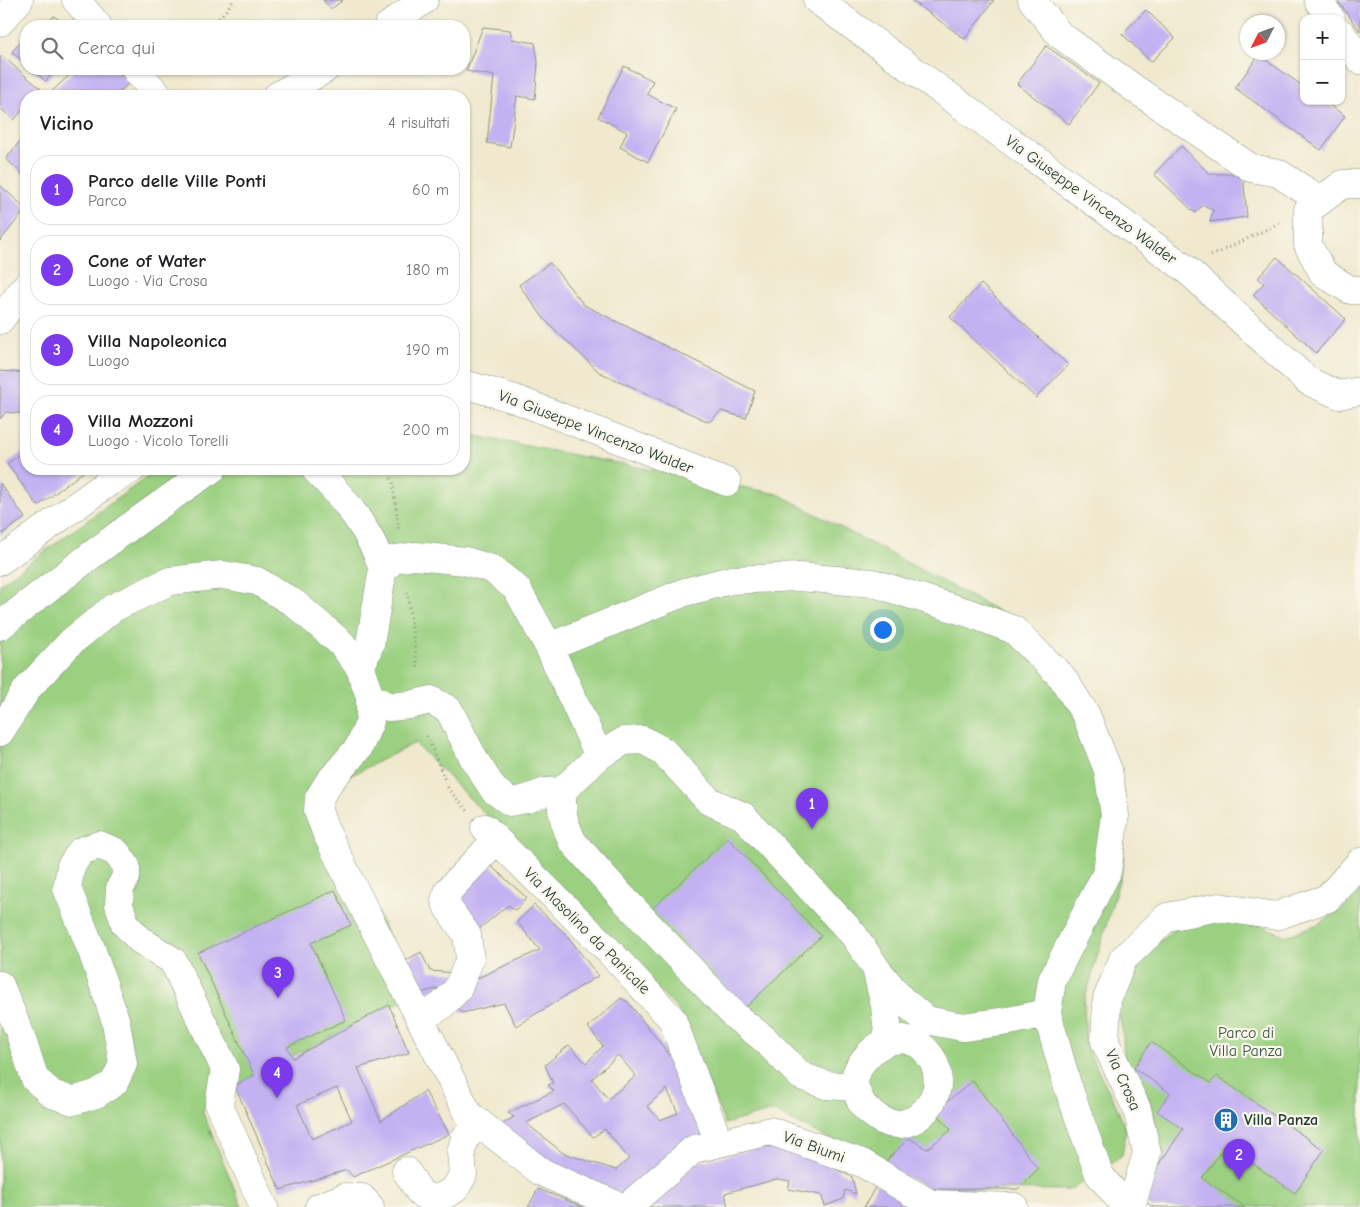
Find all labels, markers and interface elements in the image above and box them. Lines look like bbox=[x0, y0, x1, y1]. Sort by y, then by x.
north arrow bbox=[1240, 15, 1285, 60]
map controls bbox=[1300, 15, 1345, 105]
button: + bbox=[1300, 15, 1345, 60]
search box bbox=[20, 20, 470, 75]
icon: search bbox=[38, 34, 66, 62]
text: Cerca qui bbox=[78, 37, 155, 59]
button: − bbox=[1300, 60, 1345, 105]
text: Vicino bbox=[40, 111, 94, 135]
text: 4 risultati bbox=[388, 114, 450, 132]
street label: Via Giuseppe Vincenzo Walder bbox=[1002, 132, 1181, 269]
text: Parco delle Ville Ponti bbox=[88, 170, 266, 192]
text: 1 bbox=[54, 181, 60, 199]
text: 60 m bbox=[412, 181, 449, 199]
text: Parco bbox=[88, 192, 127, 210]
text: Cone of Water bbox=[88, 250, 206, 272]
text: 2 bbox=[53, 261, 61, 279]
text: 180 m bbox=[406, 261, 449, 279]
text: Luogo · Via Crosa bbox=[88, 272, 208, 290]
text: Villa Napoleonica bbox=[88, 330, 227, 352]
text: 3 bbox=[53, 341, 61, 359]
text: 190 m bbox=[406, 341, 449, 359]
text: Luogo bbox=[88, 352, 129, 370]
street label: Via Giuseppe Vincenzo Walder bbox=[496, 386, 697, 478]
text: Villa Mozzoni bbox=[88, 410, 194, 432]
text: 4 bbox=[53, 421, 61, 439]
text: 200 m bbox=[403, 421, 449, 439]
text: Luogo · Vicolo Torelli bbox=[88, 432, 229, 450]
your location bbox=[870, 617, 896, 643]
pin: 1 bbox=[796, 788, 828, 829]
street label: Via Masolino da Panicale bbox=[520, 864, 654, 998]
pin: 3 bbox=[262, 957, 294, 998]
park label: Parco di Villa Panza bbox=[1209, 1024, 1283, 1060]
street label: Via Crosa bbox=[1102, 1047, 1144, 1113]
pin: 4 bbox=[261, 1057, 293, 1098]
building icon: Villa Panza bbox=[1213, 1107, 1239, 1133]
place label: Villa Panza bbox=[1244, 1111, 1318, 1129]
street label: Via Biumi bbox=[781, 1128, 847, 1166]
pin: 2 bbox=[1223, 1139, 1255, 1180]

